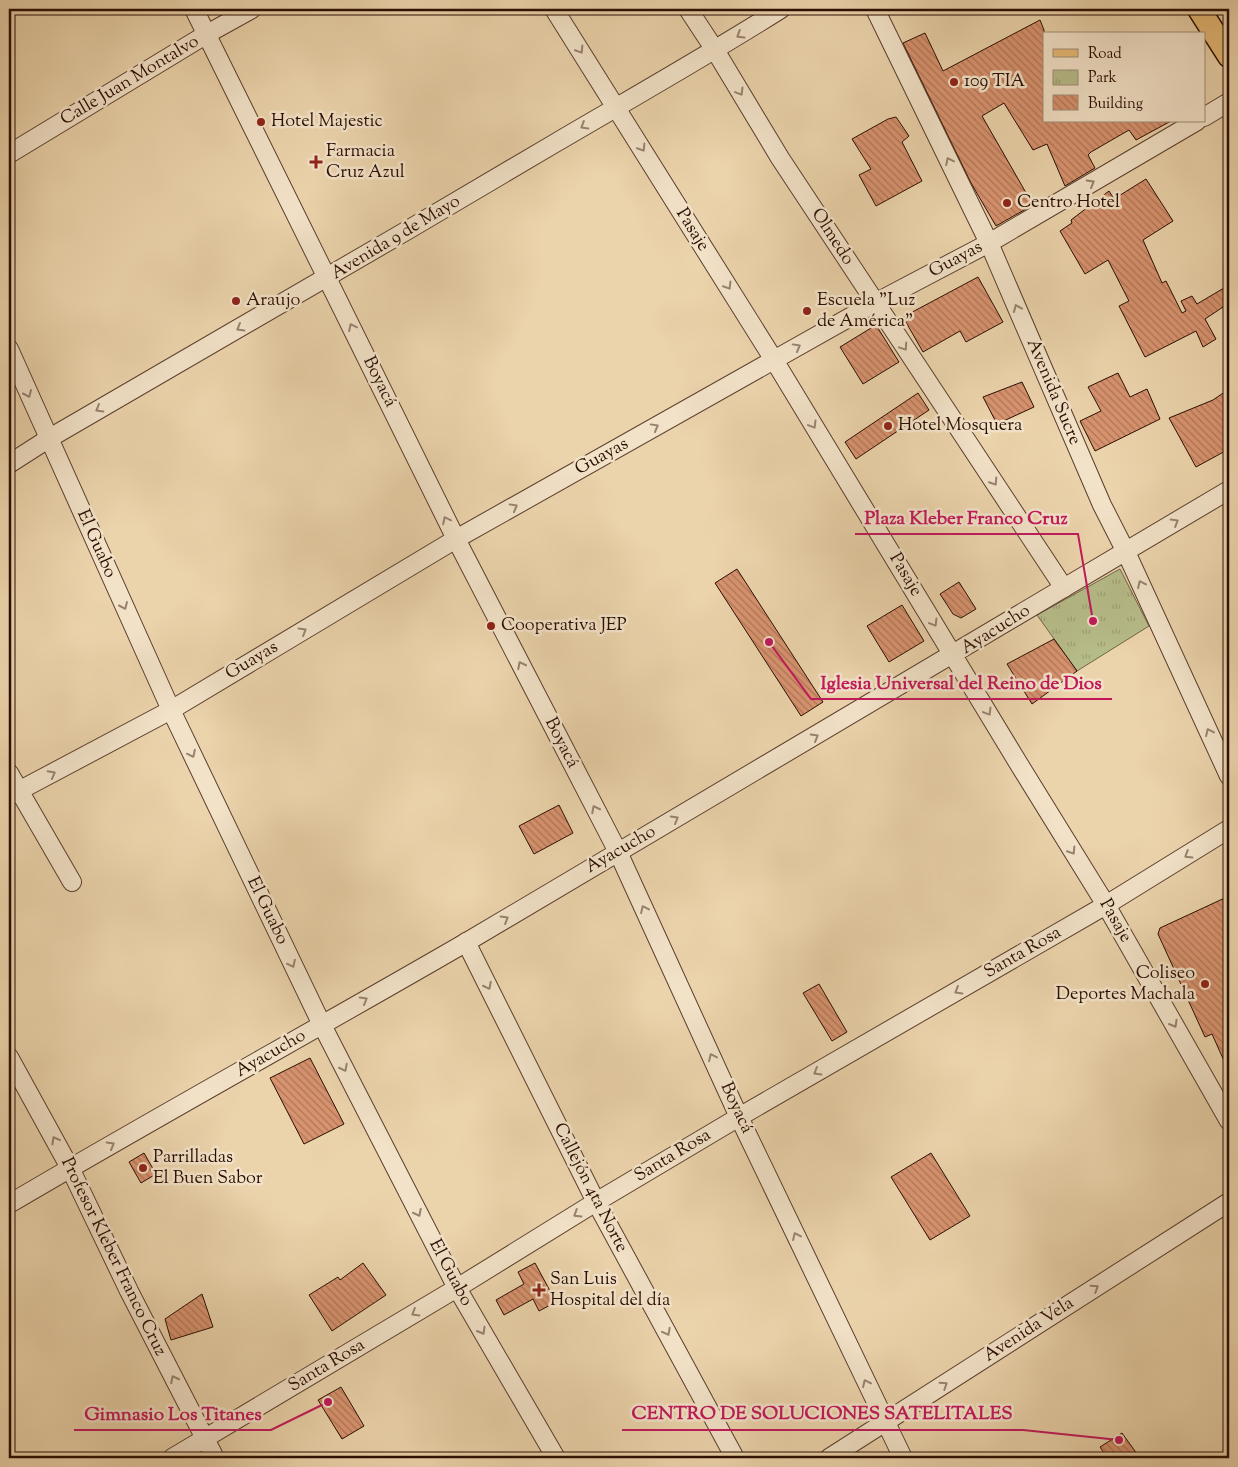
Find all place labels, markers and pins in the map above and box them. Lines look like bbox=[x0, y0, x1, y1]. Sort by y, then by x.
place label: 109 TIA bbox=[964, 69, 1026, 95]
marker: 109 TIA bbox=[948, 76, 960, 88]
place label: Hotel Majestic bbox=[271, 109, 383, 135]
marker: Hotel Majestic bbox=[255, 116, 267, 128]
place label: Farmacia Cruz Azul bbox=[326, 139, 405, 186]
marker: Farmacia Cruz Azul bbox=[310, 156, 322, 168]
place label: Centro Hotel bbox=[1017, 190, 1120, 216]
marker: Centro Hotel bbox=[1001, 197, 1013, 209]
place label: Araujo bbox=[246, 288, 300, 314]
place label: Escuela "Luz de América" bbox=[817, 288, 915, 335]
marker: Araujo bbox=[230, 295, 242, 307]
marker: Escuela "Luz de América" bbox=[801, 305, 813, 317]
place label: Hotel Mosquera bbox=[898, 413, 1022, 439]
marker: Hotel Mosquera bbox=[882, 420, 894, 432]
callout: Plaza Kleber Franco Cruz bbox=[855, 500, 1078, 534]
place label: Cooperativa JEP bbox=[501, 613, 627, 639]
marker: Cooperativa JEP bbox=[485, 620, 497, 632]
callout: Iglesia Universal del Reino de Dios bbox=[811, 665, 1112, 699]
place label: Coliseo Deportes Machala bbox=[1056, 961, 1195, 1008]
marker: Coliseo Deportes Machala bbox=[1199, 978, 1211, 990]
place label: Parrilladas El Buen Sabor bbox=[153, 1145, 263, 1192]
marker: Parrilladas El Buen Sabor bbox=[137, 1162, 149, 1174]
place label: San Luis Hospital del día bbox=[550, 1267, 670, 1314]
marker: San Luis Hospital del día bbox=[532, 1283, 546, 1297]
callout: Gimnasio Los Titanes bbox=[74, 1396, 271, 1430]
callout: CENTRO DE SOLUCIONES SATELITALES bbox=[622, 1396, 1023, 1430]

